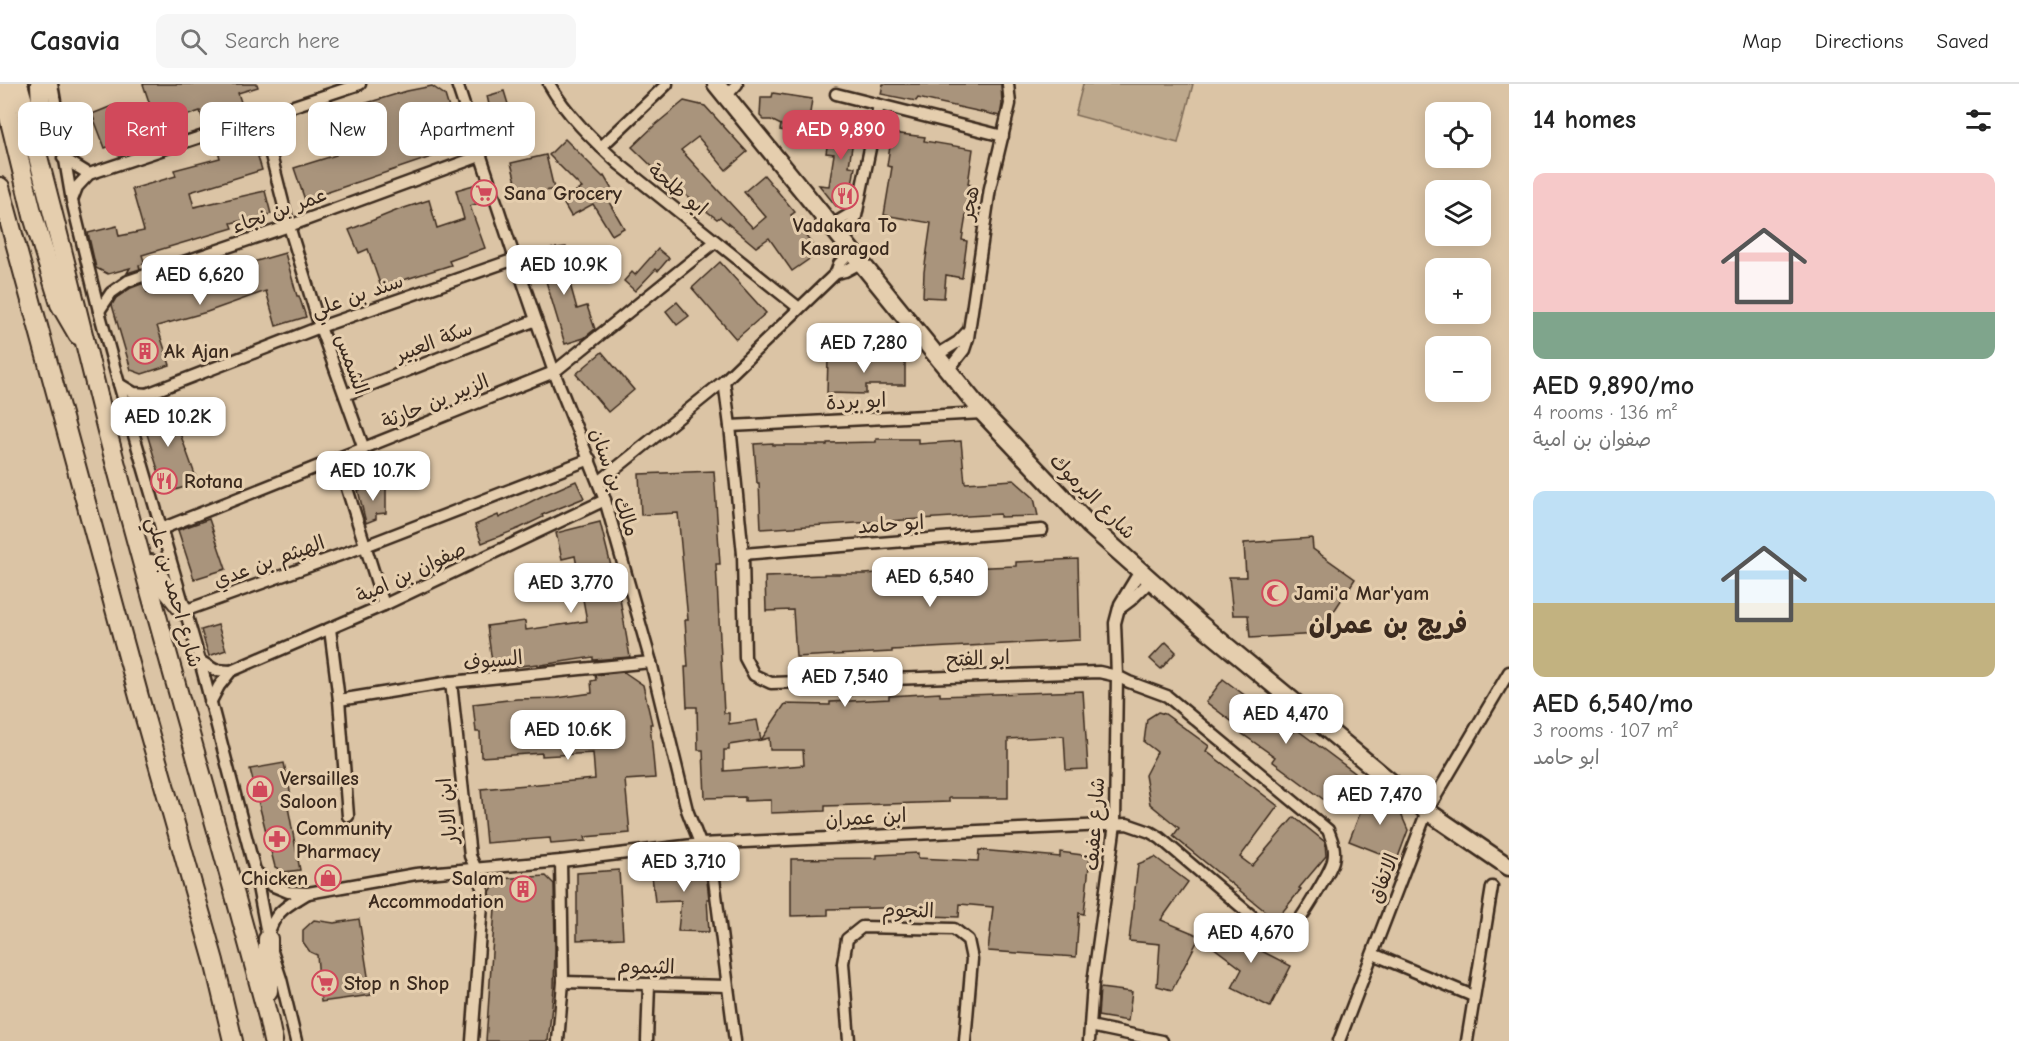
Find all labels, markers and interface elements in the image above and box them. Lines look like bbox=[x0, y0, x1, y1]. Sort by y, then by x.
search box bbox=[156, 14, 576, 68]
text: Casavia bbox=[30, 25, 120, 57]
icon: search bbox=[177, 25, 210, 58]
text: Search here bbox=[225, 28, 340, 54]
text: Map bbox=[1742, 29, 1782, 53]
text: Directions bbox=[1815, 29, 1904, 53]
text: Saved bbox=[1937, 29, 1989, 53]
chip: Buy bbox=[18, 102, 93, 156]
chip: Rent bbox=[105, 102, 188, 156]
chip: Filters bbox=[200, 102, 296, 156]
chip: New bbox=[308, 102, 387, 156]
chip: Apartment bbox=[399, 102, 535, 156]
map controls bbox=[1425, 102, 1491, 402]
button: locate bbox=[1425, 102, 1491, 168]
icon: filters bbox=[1962, 104, 1995, 137]
text: 14 homes bbox=[1533, 105, 1636, 135]
pin: AED 9,890 bbox=[772, 110, 910, 161]
text: AED 9,890 bbox=[797, 118, 885, 141]
street label: ابو طلحة bbox=[644, 159, 712, 220]
supermarket icon: Sana Grocery bbox=[469, 178, 499, 208]
button: layers bbox=[1425, 180, 1491, 246]
restaurant icon: Vadakara To Kasaragod bbox=[830, 181, 860, 211]
place label: Sana Grocery bbox=[504, 182, 623, 205]
street label: عمر بن نجاء bbox=[229, 183, 330, 238]
street label: هجر bbox=[955, 184, 984, 224]
icon: home bbox=[1710, 212, 1818, 320]
place label: Vadakara To Kasaragod bbox=[793, 214, 897, 260]
pin: AED 10.9K bbox=[495, 245, 633, 296]
text: AED 10.9K bbox=[520, 253, 608, 276]
pin: AED 6,620 bbox=[131, 255, 269, 306]
button: + bbox=[1425, 258, 1491, 324]
text: AED 6,620 bbox=[156, 263, 244, 286]
street label: سند بن علي bbox=[308, 269, 408, 328]
street label: سكة العبير bbox=[391, 316, 476, 367]
pin: AED 7,280 bbox=[795, 323, 933, 374]
street label: الشمس bbox=[330, 331, 373, 398]
text: AED 7,280 bbox=[821, 331, 907, 354]
building icon: Ak Ajan bbox=[130, 336, 160, 366]
button: − bbox=[1425, 336, 1491, 402]
place label: Ak Ajan bbox=[164, 340, 229, 363]
street label: الزبير بن حارثة bbox=[378, 370, 492, 433]
text: AED 9,890/mo bbox=[1533, 371, 1694, 401]
street label: ابو بردة bbox=[825, 388, 887, 415]
pin: AED 10.2K bbox=[99, 397, 237, 448]
text: 4 rooms · 136 m² bbox=[1533, 401, 1677, 424]
text: AED 10.2K bbox=[125, 405, 211, 428]
street label: مالك بن سنان bbox=[585, 425, 644, 539]
text: صفوان بن امية bbox=[1533, 428, 1651, 451]
street label: شارع اليرموك bbox=[1044, 449, 1140, 545]
pin: AED 10.7K bbox=[304, 451, 442, 502]
text: AED 10.7K bbox=[330, 459, 416, 482]
restaurant icon: Rotana bbox=[149, 466, 179, 496]
place label: Rotana bbox=[184, 470, 243, 493]
street label: ابو حامد bbox=[857, 511, 925, 538]
street label: شارع احمد بن علي bbox=[136, 514, 207, 672]
icon: home bbox=[1710, 530, 1818, 638]
street label: الهيثم بن عدي bbox=[210, 531, 329, 596]
street label: صفوان بن امية bbox=[353, 537, 470, 608]
pin: AED 6,540 bbox=[861, 557, 999, 608]
pin: AED 3,770 bbox=[502, 563, 640, 614]
text: AED 6,540 bbox=[886, 565, 974, 588]
text: AED 3,770 bbox=[528, 571, 614, 594]
mosque icon: Jami'a Mar'yam bbox=[1260, 578, 1290, 608]
place label: Jami'a Mar'yam bbox=[1294, 582, 1429, 605]
district label: فريج بن عمران bbox=[1309, 610, 1467, 641]
street label: السيوف bbox=[462, 646, 524, 676]
street label: ابو الفتح bbox=[946, 646, 1011, 673]
pin: AED 7,540 bbox=[776, 657, 914, 708]
text: AED 7,540 bbox=[802, 665, 888, 688]
text: AED 6,540/mo bbox=[1533, 689, 1693, 719]
pin: AED 4,470 bbox=[1217, 694, 1355, 745]
text: AED 4,470 bbox=[1243, 702, 1329, 725]
pin: AED 10.6K bbox=[499, 710, 637, 761]
text: AED 10.6K bbox=[524, 718, 612, 741]
text: 3 rooms · 107 m² bbox=[1533, 719, 1678, 742]
text: ابو حامد bbox=[1533, 746, 1600, 769]
place label: Versailles Saloon bbox=[280, 767, 359, 813]
shop icon: Versailles Saloon bbox=[245, 774, 275, 804]
pin: AED 7,470 bbox=[1311, 775, 1449, 826]
street label: شارع عفيف bbox=[1080, 776, 1111, 872]
street label: ابن الابار bbox=[433, 777, 463, 847]
text: AED 7,470 bbox=[1337, 783, 1423, 806]
street label: ابن عمران bbox=[825, 804, 907, 831]
place label: Community Pharmacy bbox=[296, 817, 393, 863]
pharmacy icon: Community Pharmacy bbox=[262, 824, 292, 854]
pin: AED 3,710 bbox=[615, 842, 753, 893]
text: AED 3,710 bbox=[642, 850, 726, 873]
street label: الاتفاق bbox=[1364, 850, 1403, 906]
shop icon: Chicken bbox=[313, 863, 343, 893]
place label: Chicken bbox=[241, 867, 308, 890]
place label: Salam Accommodation bbox=[368, 867, 504, 913]
building icon: Salam Accommodation bbox=[508, 874, 538, 904]
street label: النجوم bbox=[882, 899, 934, 926]
pin: AED 4,670 bbox=[1182, 913, 1320, 964]
text: AED 4,670 bbox=[1208, 921, 1294, 944]
street label: الثيموم bbox=[617, 954, 675, 982]
supermarket icon: Stop n Shop bbox=[310, 968, 340, 998]
place label: Stop n Shop bbox=[344, 972, 449, 995]

